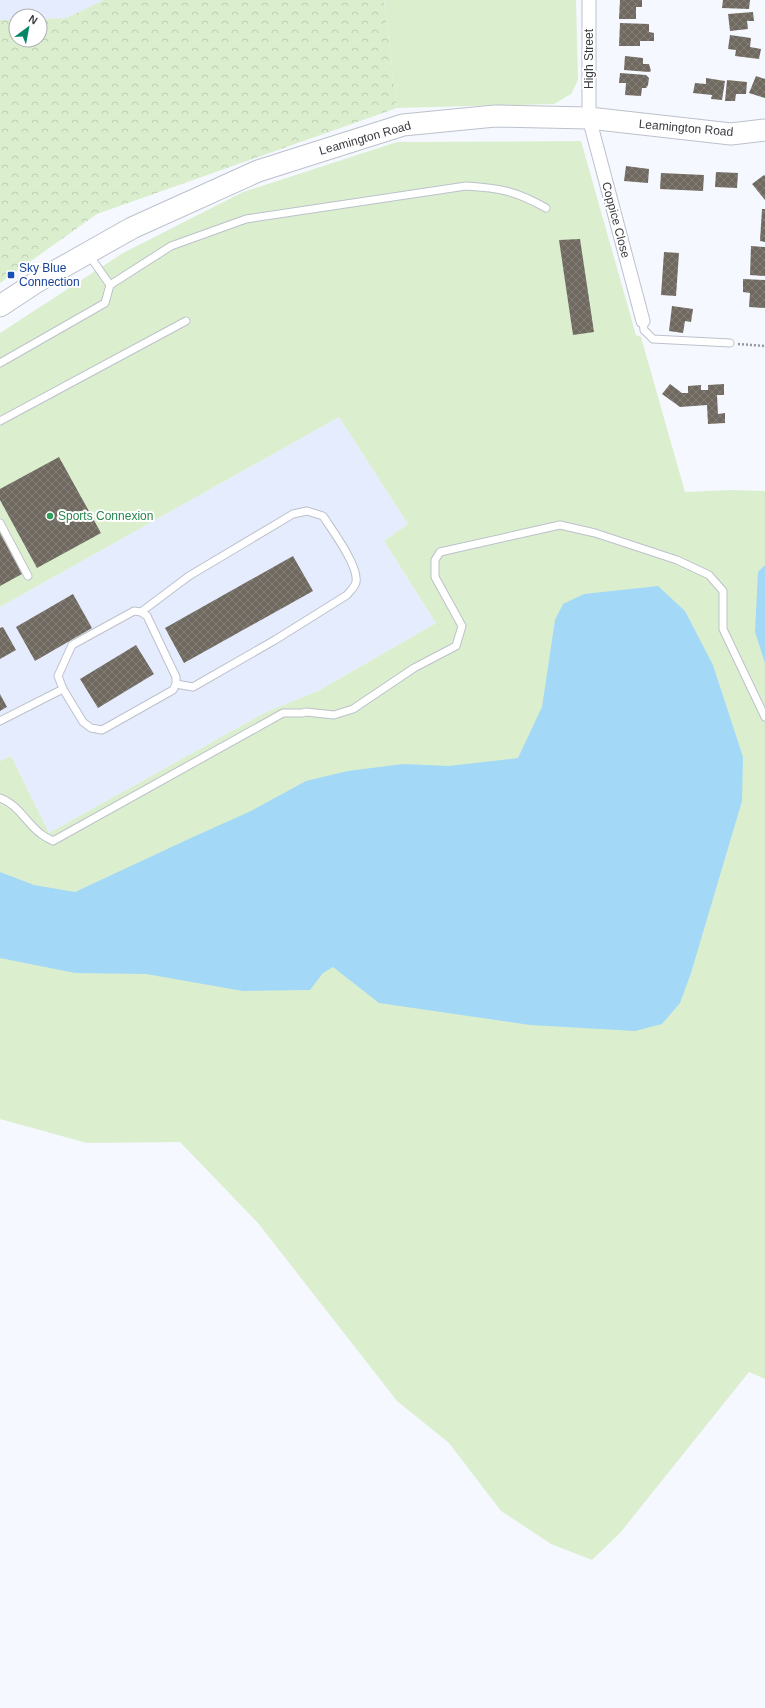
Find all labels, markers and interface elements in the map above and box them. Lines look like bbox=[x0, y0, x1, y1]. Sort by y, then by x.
north arrow bbox=[8, 8, 48, 48]
text: N bbox=[27, 12, 40, 27]
street label: High Street bbox=[582, 28, 596, 89]
street label: Leamington Road bbox=[638, 117, 734, 139]
street label: Leamington Road bbox=[318, 118, 412, 158]
street label: Coppice Close bbox=[599, 180, 633, 260]
place label: Sky Blue Connection bbox=[19, 261, 80, 289]
marker: Sky Blue Connection bbox=[6, 270, 16, 280]
place label: Sports Connexion bbox=[58, 509, 153, 523]
marker: Sports Connexion bbox=[45, 511, 55, 521]

